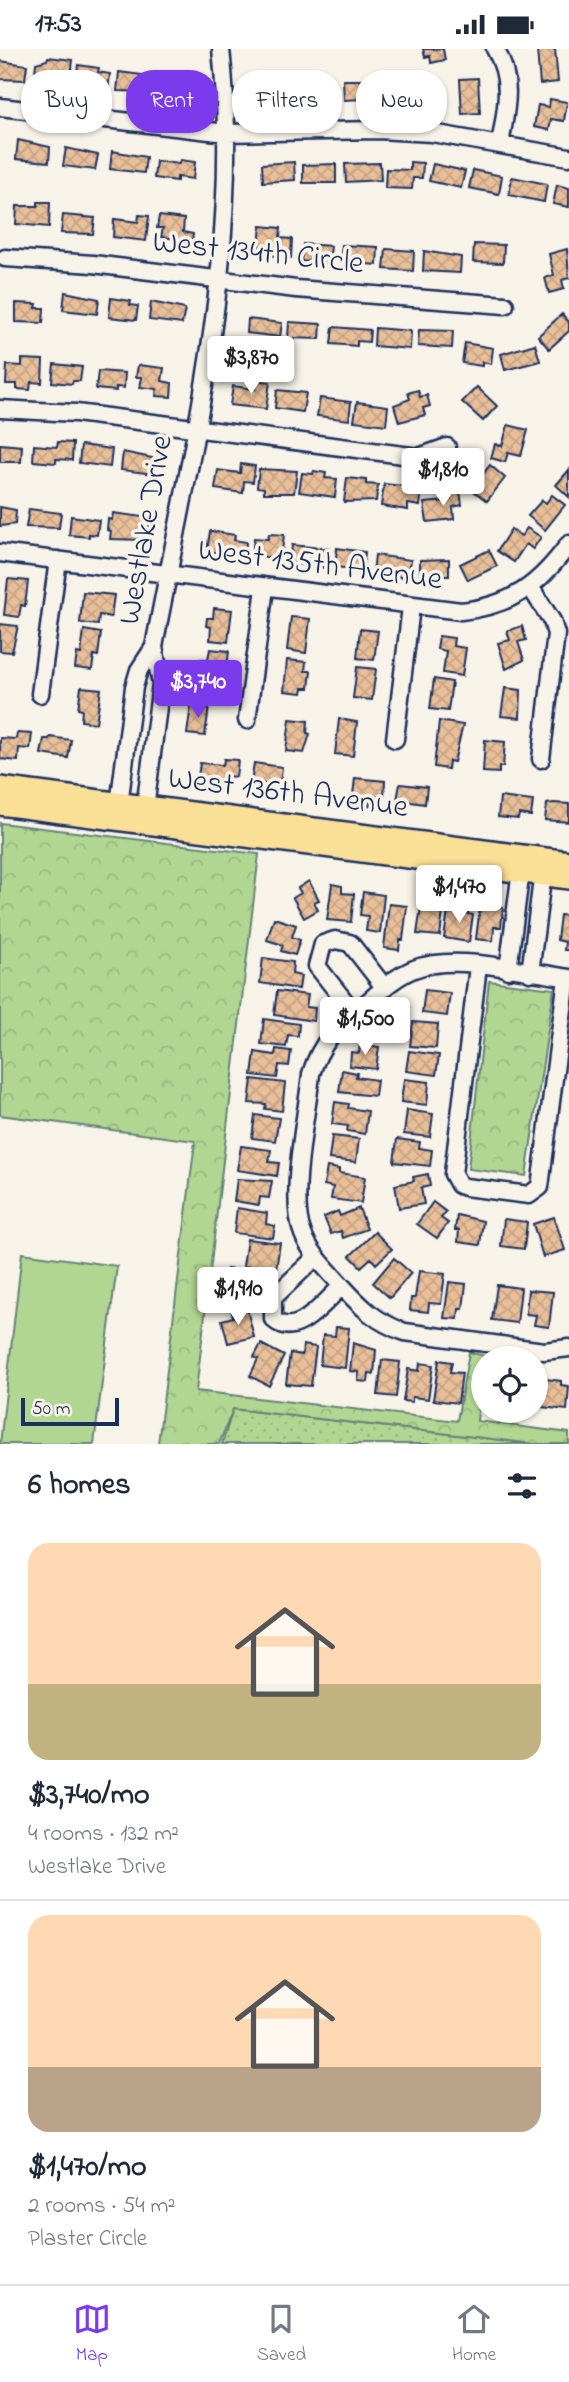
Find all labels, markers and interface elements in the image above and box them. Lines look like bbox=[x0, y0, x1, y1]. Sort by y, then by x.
text: 17:53 bbox=[35, 6, 82, 44]
chip: Buy bbox=[21, 70, 112, 133]
chip: Rent bbox=[126, 70, 218, 133]
chip: Filters bbox=[232, 70, 342, 133]
chip: New bbox=[356, 70, 447, 133]
street label: West 134th Circle bbox=[150, 220, 366, 289]
pin: $3,870 bbox=[194, 337, 308, 396]
text: $3,870 bbox=[223, 342, 279, 375]
street label: Westlake Drive bbox=[107, 431, 187, 629]
pin: $1,810 bbox=[386, 449, 500, 508]
text: $1,810 bbox=[417, 454, 469, 487]
street label: West 135th Avenue bbox=[195, 528, 445, 604]
pin: $3,740 bbox=[141, 661, 255, 720]
text: $3,740 bbox=[170, 666, 226, 699]
street label: West 136th Avenue bbox=[165, 756, 411, 832]
pin: $1,470 bbox=[402, 865, 516, 925]
text: $1,470 bbox=[432, 871, 486, 904]
pin: $1,500 bbox=[308, 997, 422, 1057]
text: $1,500 bbox=[336, 1003, 394, 1036]
pin: $1,910 bbox=[181, 1267, 295, 1327]
text: $1,910 bbox=[213, 1273, 263, 1306]
map controls bbox=[471, 1346, 548, 1423]
button: locate bbox=[471, 1346, 548, 1423]
scale bar bbox=[21, 1395, 119, 1427]
text: 50 m bbox=[32, 1396, 71, 1423]
text: 6 homes bbox=[28, 1464, 131, 1508]
icon: filters bbox=[503, 1467, 541, 1505]
icon: home bbox=[222, 1589, 348, 1715]
text: $3,740/mo bbox=[28, 1774, 150, 1818]
text: 4 rooms · 132 m² bbox=[28, 1818, 179, 1851]
text: Westlake Drive bbox=[28, 1851, 166, 1884]
icon: home bbox=[222, 1961, 348, 2087]
text: $1,470/mo bbox=[28, 2146, 147, 2190]
text: 2 rooms · 54 m² bbox=[28, 2190, 175, 2223]
text: Plaster Circle bbox=[28, 2223, 147, 2256]
tab: Map bbox=[73, 2300, 111, 2369]
tab: Saved bbox=[257, 2300, 306, 2369]
tab: Home bbox=[452, 2300, 496, 2369]

